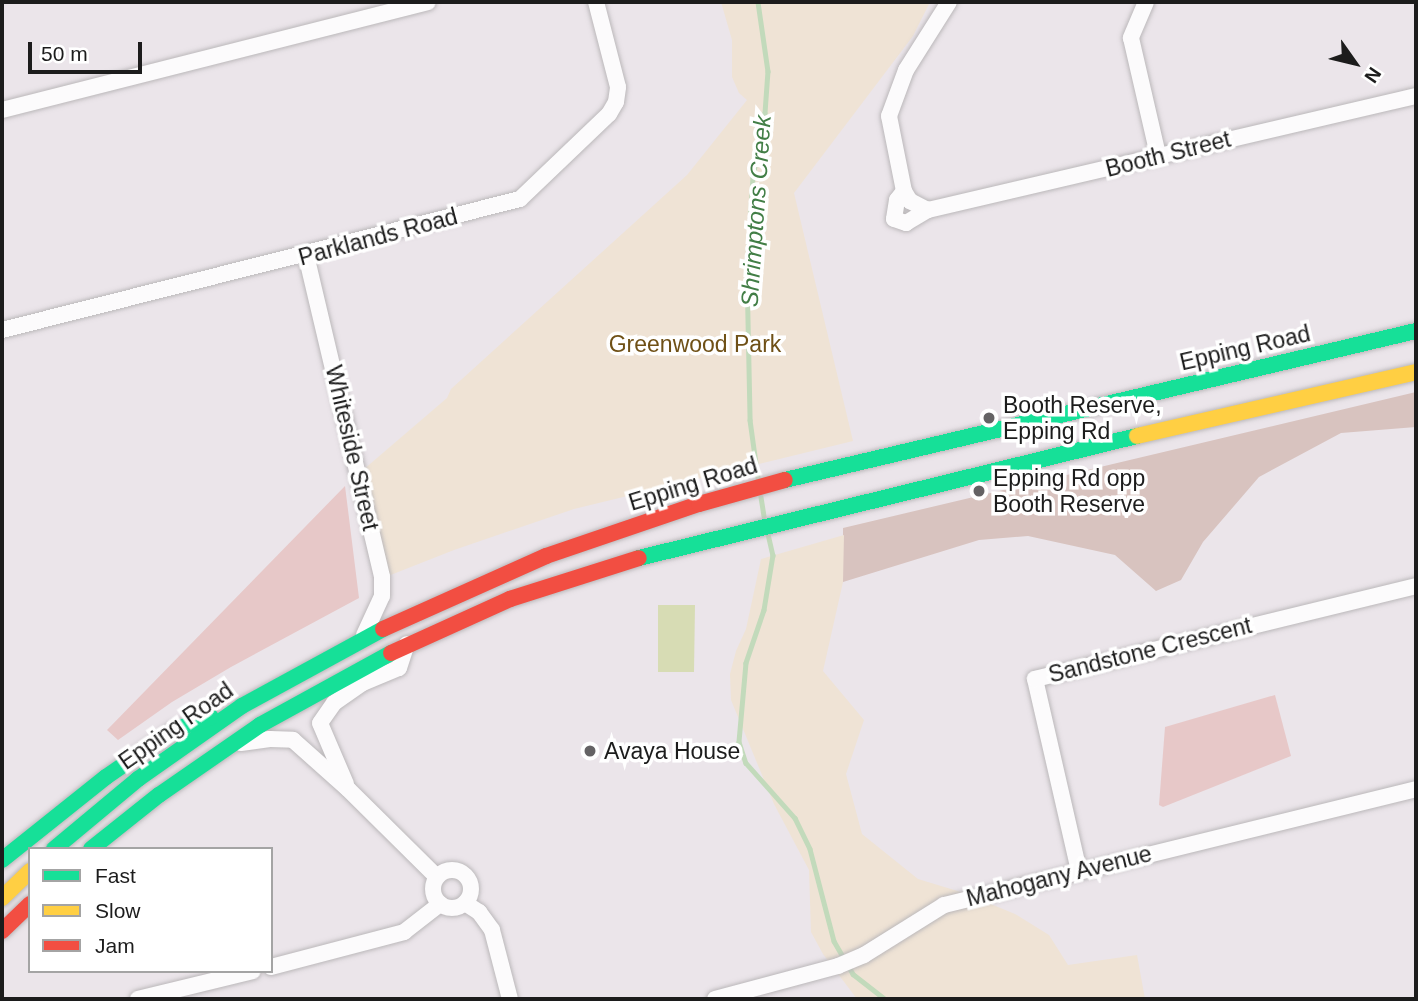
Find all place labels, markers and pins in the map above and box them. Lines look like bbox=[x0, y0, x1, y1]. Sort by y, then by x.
place label: Booth Reserve, Epping Rd bbox=[1003, 391, 1162, 445]
marker: Booth Reserve, Epping Rd bbox=[981, 410, 997, 426]
place label: Epping Rd opp Booth Reserve bbox=[993, 464, 1145, 518]
marker: Epping Rd opp Booth Reserve bbox=[971, 483, 987, 499]
place label: Avaya House bbox=[604, 737, 740, 765]
marker: Avaya House bbox=[582, 743, 598, 759]

